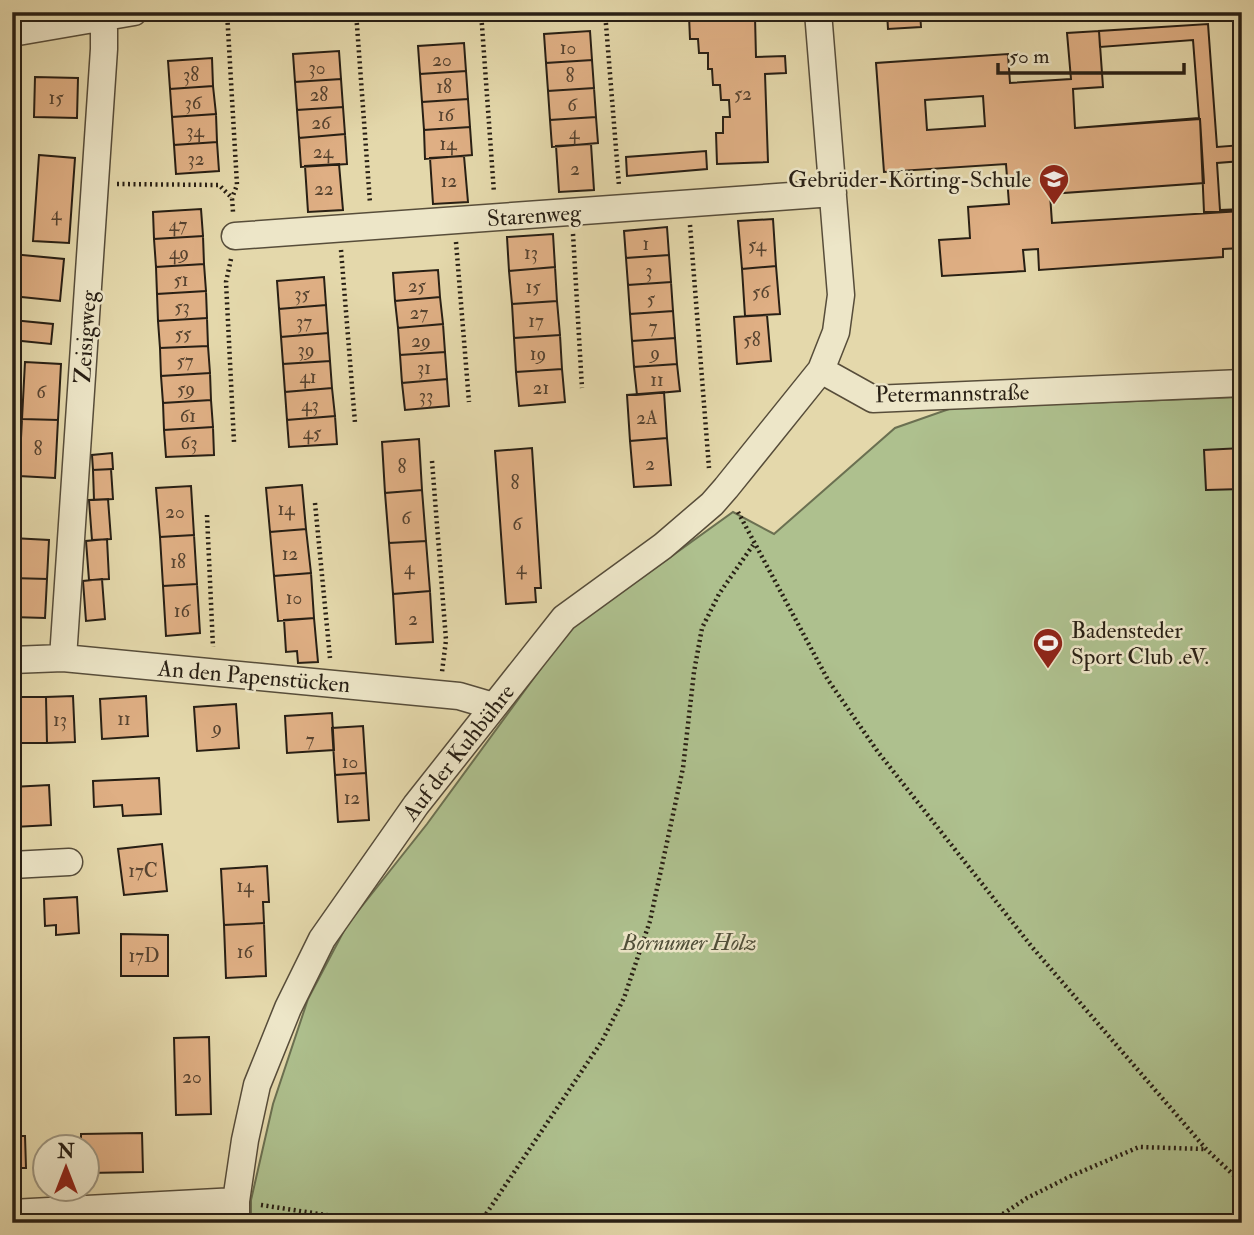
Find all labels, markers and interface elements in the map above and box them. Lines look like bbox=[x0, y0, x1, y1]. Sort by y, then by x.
scale bar bbox=[998, 32, 1184, 76]
house number: 10 bbox=[560, 36, 576, 60]
text: 50 m bbox=[1009, 43, 1050, 70]
house number: 20 bbox=[432, 48, 452, 72]
house number: 30 bbox=[308, 56, 326, 80]
house number: 38 bbox=[183, 63, 199, 87]
house number: 8 bbox=[566, 64, 575, 88]
house number: 18 bbox=[436, 75, 452, 99]
house number: 52 bbox=[734, 82, 752, 106]
house number: 28 bbox=[310, 83, 328, 107]
house number: 15 bbox=[48, 86, 64, 110]
house number: 36 bbox=[185, 91, 203, 115]
house number: 6 bbox=[567, 93, 578, 117]
house number: 16 bbox=[438, 103, 456, 127]
house number: 26 bbox=[311, 111, 332, 135]
house number: 34 bbox=[186, 119, 204, 143]
house number: 4 bbox=[569, 121, 580, 145]
house number: 14 bbox=[439, 132, 457, 156]
house number: 24 bbox=[313, 140, 334, 164]
house number: 32 bbox=[188, 147, 204, 171]
house number: 2 bbox=[570, 157, 580, 181]
school or university icon: Gebrüder-Körting-Schule bbox=[1037, 162, 1071, 206]
place label: Gebrüder-Körting-Schule bbox=[788, 165, 1031, 194]
house number: 12 bbox=[441, 169, 457, 193]
house number: 22 bbox=[314, 177, 334, 201]
street label: Starenweg bbox=[486, 198, 583, 233]
house number: 4 bbox=[51, 202, 62, 226]
house number: 47 bbox=[169, 213, 188, 237]
house number: 1 bbox=[643, 232, 649, 256]
house number: 54 bbox=[748, 233, 767, 257]
house number: 49 bbox=[169, 241, 189, 265]
house number: 13 bbox=[524, 241, 538, 265]
house number: 3 bbox=[645, 259, 653, 283]
house number: 51 bbox=[173, 268, 189, 292]
house number: 25 bbox=[408, 274, 427, 298]
house number: 15 bbox=[525, 275, 541, 299]
house number: 56 bbox=[752, 280, 771, 304]
house number: 35 bbox=[294, 282, 310, 306]
house number: 5 bbox=[647, 287, 656, 311]
street label: Zeisigweg bbox=[68, 289, 103, 385]
house number: 53 bbox=[174, 295, 190, 319]
house number: 27 bbox=[410, 301, 428, 325]
house number: 17 bbox=[528, 309, 544, 333]
house number: 37 bbox=[296, 310, 312, 334]
house number: 7 bbox=[649, 315, 658, 339]
house number: 55 bbox=[175, 322, 192, 346]
house number: 58 bbox=[743, 328, 761, 352]
house number: 29 bbox=[411, 329, 431, 353]
house number: 39 bbox=[297, 338, 315, 362]
house number: 9 bbox=[648, 341, 660, 365]
house number: 19 bbox=[530, 342, 546, 366]
house number: 57 bbox=[176, 349, 194, 373]
house number: 31 bbox=[417, 356, 431, 380]
house number: 41 bbox=[299, 365, 317, 389]
house number: 11 bbox=[650, 368, 664, 392]
house number: 21 bbox=[533, 376, 549, 400]
house number: 59 bbox=[177, 377, 195, 401]
street label: Petermannstraße bbox=[875, 378, 1030, 409]
house number: 6 bbox=[36, 380, 47, 404]
house number: 33 bbox=[419, 384, 433, 408]
house number: 43 bbox=[301, 393, 319, 417]
house number: 61 bbox=[180, 404, 196, 428]
house number: 2A bbox=[636, 406, 658, 430]
house number: 45 bbox=[303, 421, 322, 445]
house number: 63 bbox=[181, 431, 197, 455]
house number: 8 bbox=[34, 437, 43, 461]
house number: 2 bbox=[645, 452, 655, 476]
house number: 8 bbox=[398, 455, 407, 479]
house number: 8 bbox=[511, 471, 520, 495]
house number: 14 bbox=[277, 497, 295, 521]
house number: 20 bbox=[165, 500, 185, 524]
house number: 6 bbox=[401, 506, 412, 530]
house number: 6 bbox=[512, 512, 523, 536]
house number: 12 bbox=[282, 542, 298, 566]
house number: 18 bbox=[170, 550, 186, 574]
house number: 4 bbox=[404, 556, 415, 580]
house number: 4 bbox=[516, 556, 527, 580]
house number: 10 bbox=[286, 586, 302, 610]
house number: 16 bbox=[174, 599, 192, 623]
house number: 2 bbox=[408, 607, 418, 631]
place label: Badensteder Sport Club .eV. bbox=[1071, 616, 1209, 672]
sports icon: Badensteder Sport Club .eV. bbox=[1031, 626, 1065, 670]
street label: An den Papenstücken bbox=[155, 654, 352, 700]
street label: Auf der Kuhbühre bbox=[395, 678, 521, 827]
house number: 11 bbox=[117, 707, 131, 731]
house number: 13 bbox=[53, 708, 67, 732]
house number: 9 bbox=[210, 716, 222, 740]
house number: 7 bbox=[306, 728, 315, 752]
house number: 10 bbox=[342, 750, 358, 774]
house number: 12 bbox=[344, 786, 360, 810]
house number: 17C bbox=[128, 859, 158, 883]
house number: 14 bbox=[236, 874, 254, 898]
park label: Bornumer Holz bbox=[620, 928, 757, 957]
house number: 16 bbox=[237, 940, 255, 964]
house number: 17D bbox=[129, 944, 159, 968]
house number: 20 bbox=[182, 1065, 202, 1089]
north arrow bbox=[32, 1134, 102, 1204]
text: N bbox=[56, 1140, 75, 1164]

